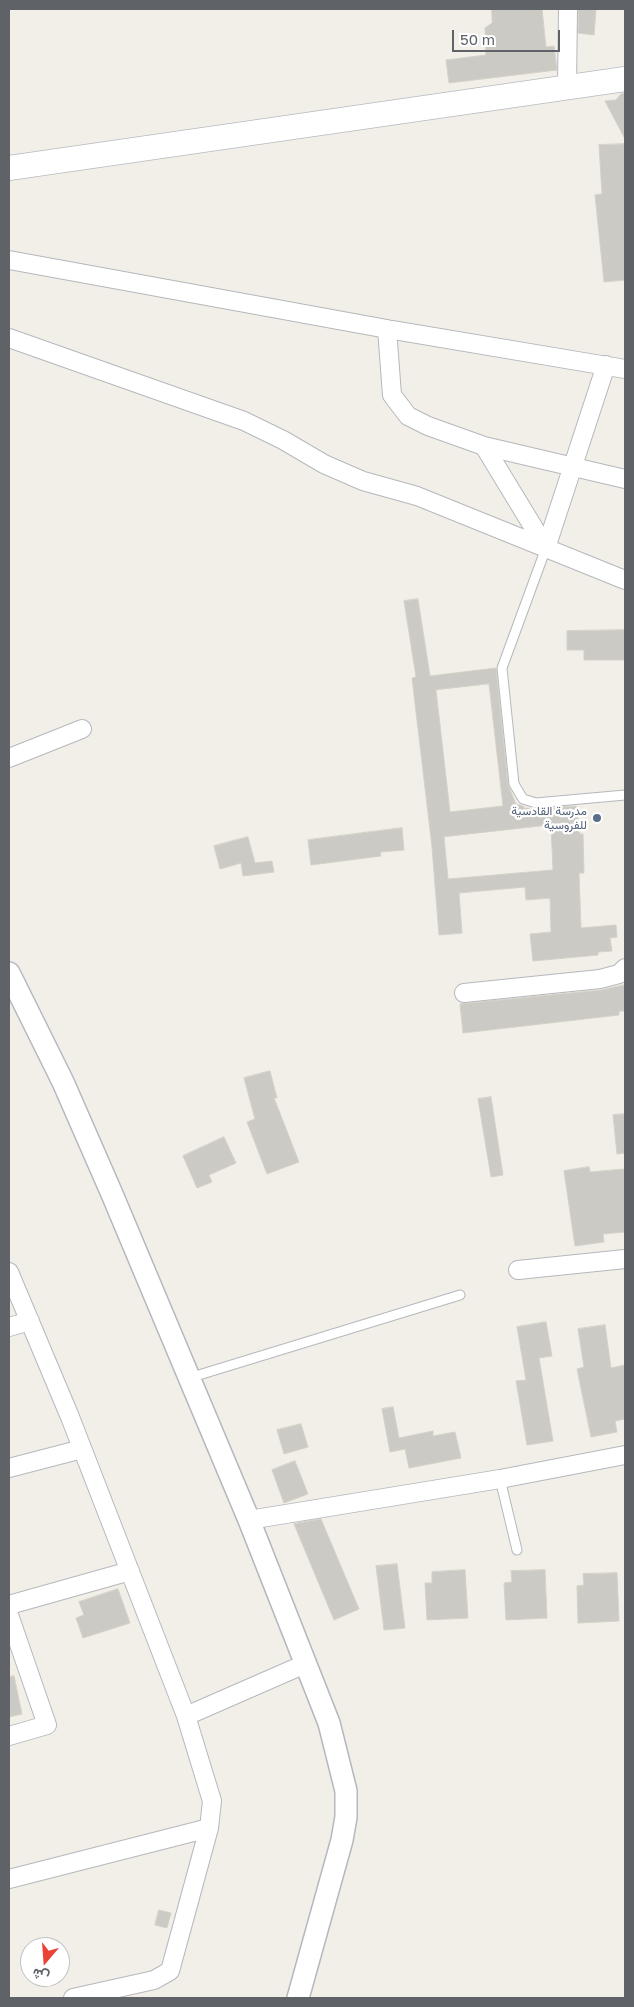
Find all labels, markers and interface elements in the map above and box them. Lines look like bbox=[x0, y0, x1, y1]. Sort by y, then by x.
scale bar bbox=[454, 20, 562, 52]
text: 50 m bbox=[460, 30, 495, 48]
place label: مدرسة القادسية للفروسية bbox=[511, 804, 587, 832]
marker: مدرسة القادسية للفروسية bbox=[591, 812, 603, 824]
north arrow bbox=[20, 1937, 70, 1987]
text: ش bbox=[30, 1965, 51, 1986]

